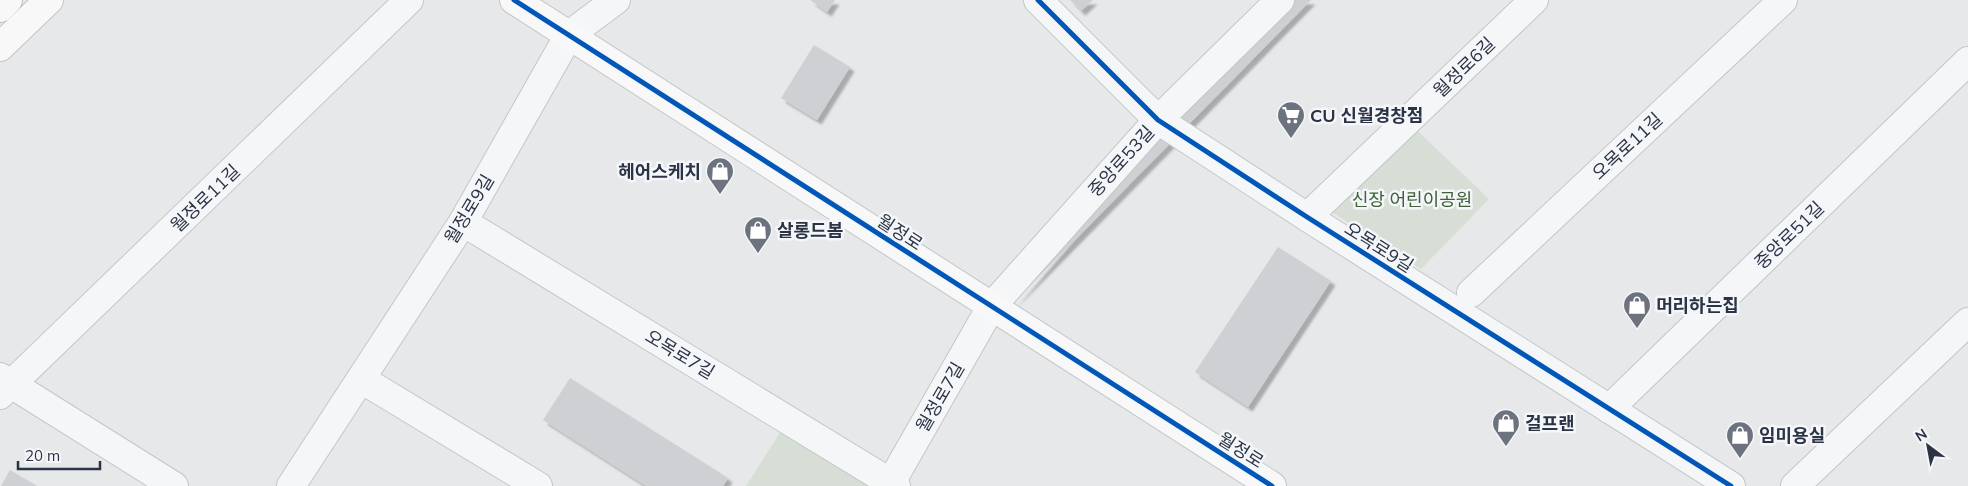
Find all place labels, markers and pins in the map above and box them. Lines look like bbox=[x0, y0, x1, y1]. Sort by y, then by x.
supermarket icon: CU 신월경창점 bbox=[1276, 100, 1306, 139]
place label: CU 신월경창점 bbox=[1310, 104, 1423, 127]
shop icon: 헤어스케치 bbox=[705, 156, 735, 195]
place label: 헤어스케치 bbox=[618, 160, 701, 183]
shop icon: 살롱드봄 bbox=[743, 215, 773, 254]
place label: 살롱드봄 bbox=[777, 219, 843, 242]
shop icon: 머리하는집 bbox=[1622, 290, 1652, 329]
place label: 머리하는집 bbox=[1656, 294, 1739, 317]
shop icon: 걸프랜 bbox=[1491, 408, 1521, 447]
place label: 걸프랜 bbox=[1525, 412, 1575, 435]
shop icon: 임미용실 bbox=[1725, 420, 1755, 459]
place label: 임미용실 bbox=[1759, 424, 1825, 447]

